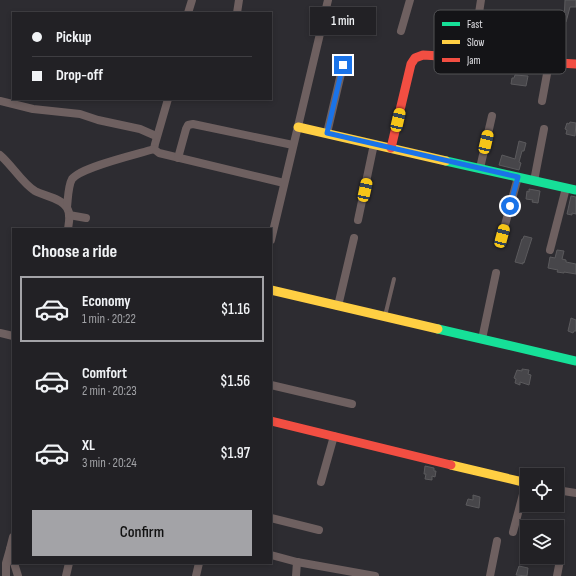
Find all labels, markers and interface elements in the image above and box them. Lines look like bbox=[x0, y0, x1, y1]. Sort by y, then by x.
callout: 1 min bbox=[310, 7, 376, 35]
legend bbox=[434, 10, 566, 74]
text: 1 min bbox=[331, 13, 355, 29]
text: Fast bbox=[467, 18, 483, 31]
text: Pickup bbox=[56, 28, 92, 47]
text: Slow bbox=[467, 36, 484, 49]
text: Jam bbox=[466, 54, 481, 67]
route end bbox=[334, 56, 352, 74]
text: Drop-off bbox=[56, 66, 103, 85]
car bbox=[389, 107, 407, 133]
car bbox=[477, 129, 495, 155]
car bbox=[357, 177, 373, 203]
route start bbox=[501, 197, 519, 215]
car bbox=[493, 223, 511, 249]
text: Choose a ride bbox=[32, 241, 117, 262]
icon: car bbox=[34, 291, 70, 327]
text: Economy bbox=[82, 292, 131, 311]
text: $1.16 bbox=[221, 300, 250, 319]
text: 1 min · 20:22 bbox=[82, 311, 136, 327]
icon: car bbox=[34, 363, 70, 399]
text: Comfort bbox=[82, 364, 127, 383]
text: $1.56 bbox=[220, 372, 250, 391]
text: 2 min · 20:23 bbox=[82, 383, 137, 399]
icon: car bbox=[34, 435, 70, 471]
text: XL bbox=[82, 436, 95, 455]
text: $1.97 bbox=[220, 444, 250, 463]
text: 3 min · 20:24 bbox=[82, 455, 137, 471]
map controls bbox=[520, 468, 564, 564]
button: locate bbox=[520, 468, 564, 512]
button: Confirm bbox=[32, 510, 252, 556]
button: layers bbox=[520, 520, 564, 564]

